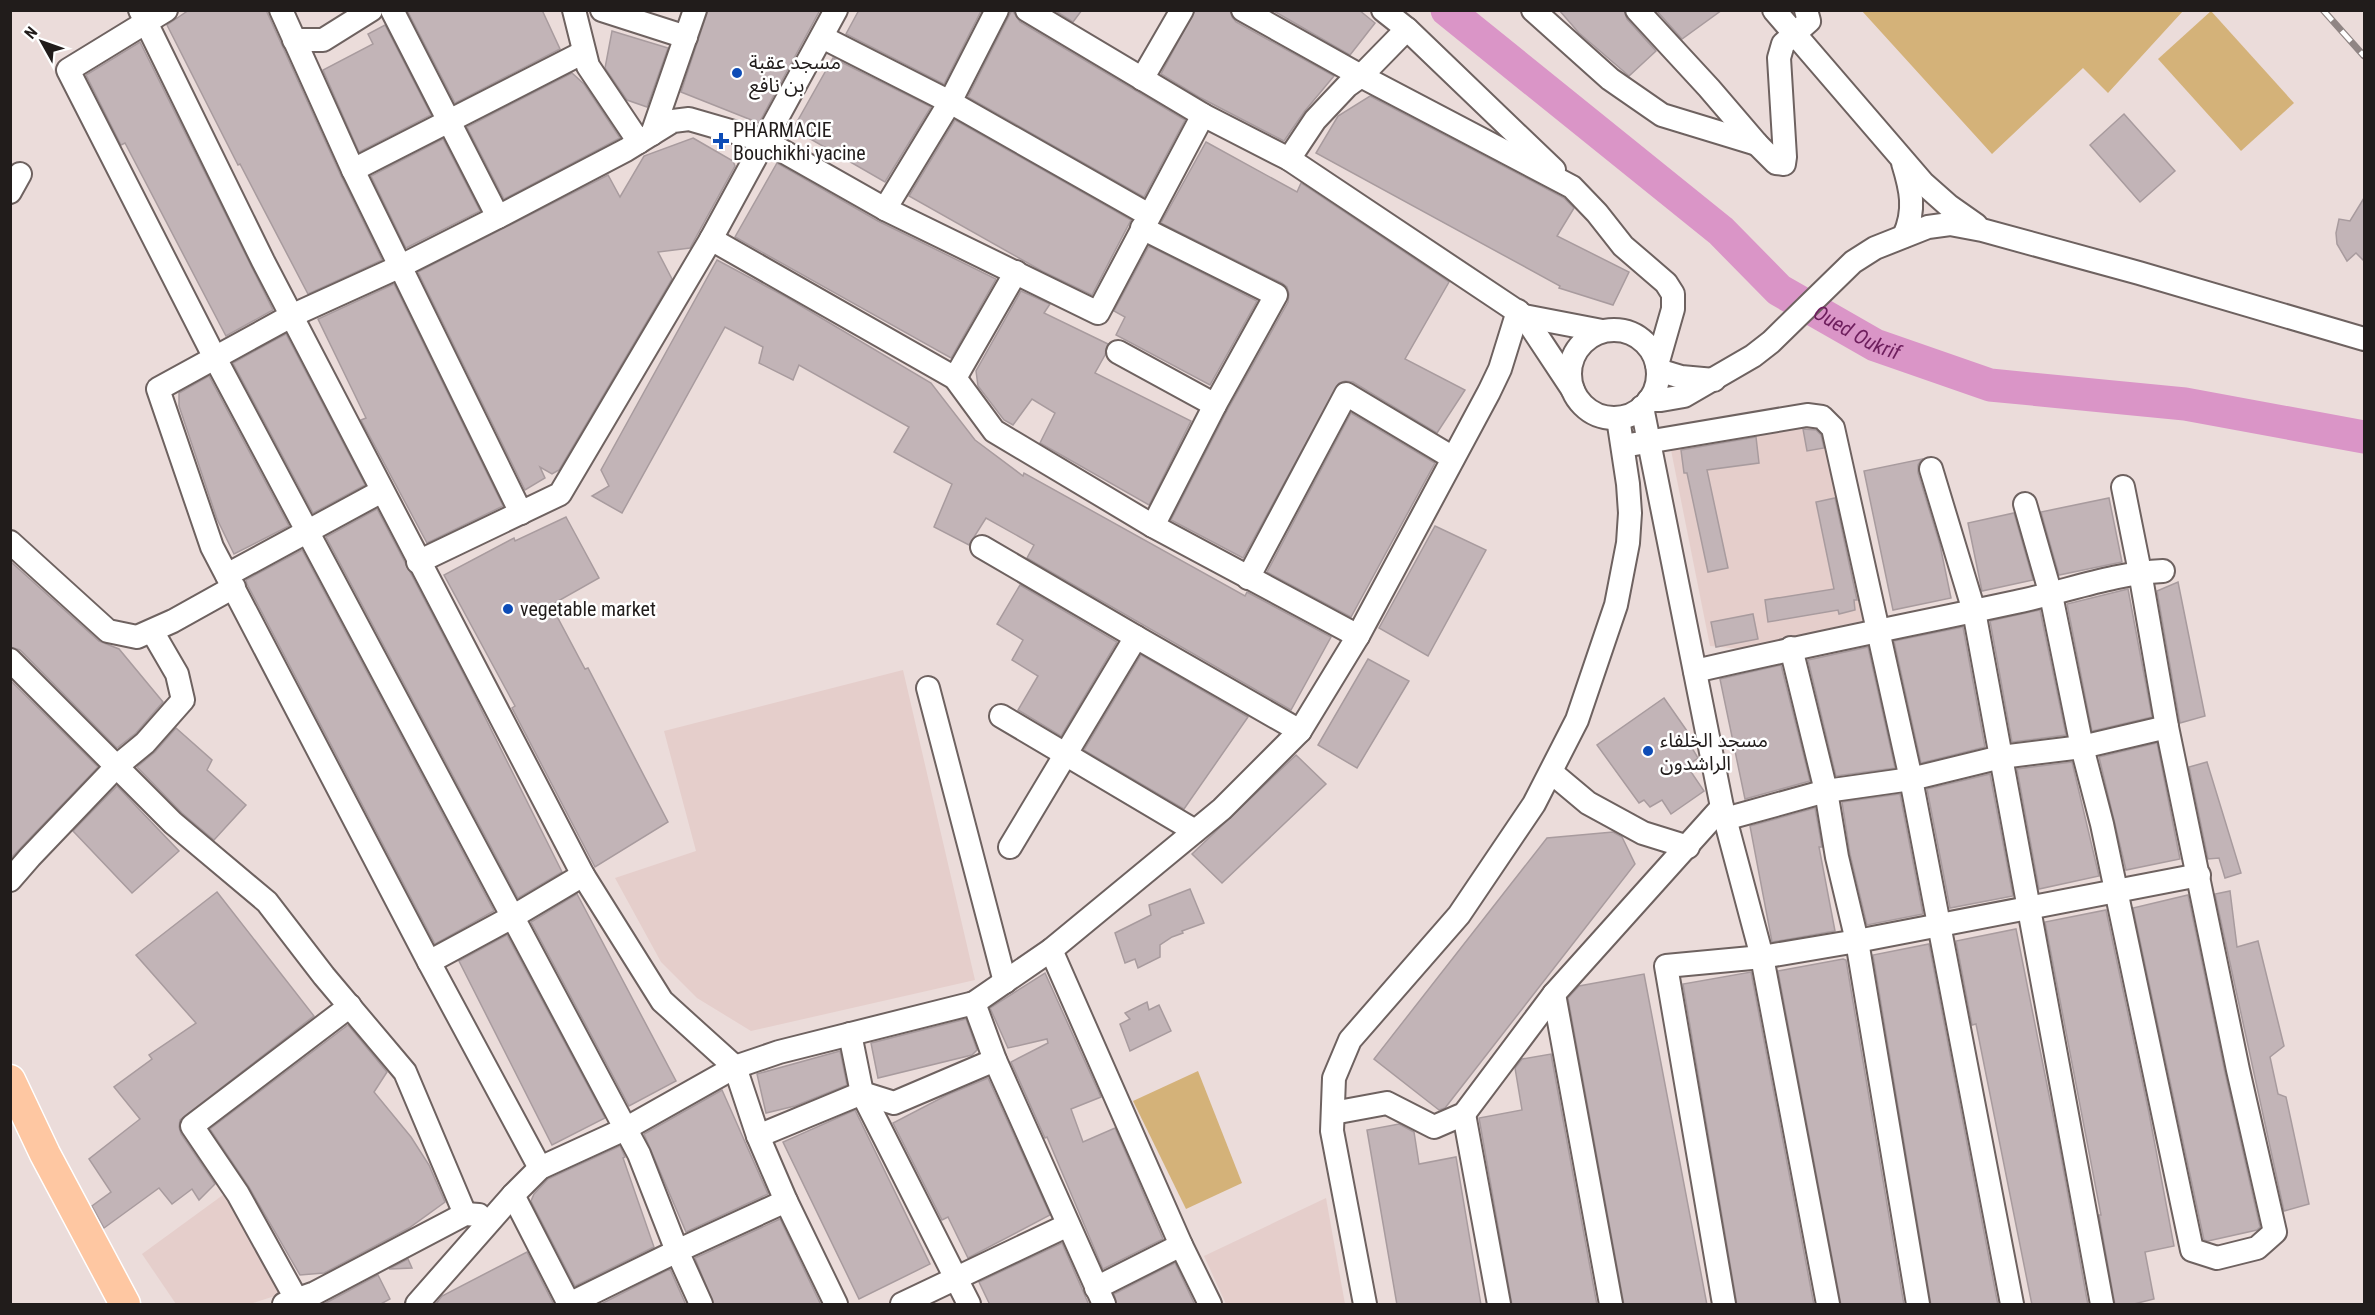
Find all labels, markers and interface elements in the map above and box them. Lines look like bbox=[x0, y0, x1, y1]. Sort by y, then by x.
north arrow bbox=[12, 12, 72, 72]
text: N bbox=[20, 23, 41, 43]
place label: مسجد عقبة بن نافع bbox=[749, 50, 841, 100]
marker: مسجد عقبة بن نافع bbox=[730, 66, 744, 80]
place label: PHARMACIE Bouchikhi yacine bbox=[733, 118, 866, 165]
marker: PHARMACIE Bouchikhi yacine bbox=[714, 134, 728, 148]
water label: Oued Oukrif bbox=[1809, 300, 1905, 365]
place label: vegetable market bbox=[520, 597, 656, 621]
marker: vegetable market bbox=[501, 602, 515, 616]
place label: مسجد الخلفاء الراشدون bbox=[1660, 728, 1768, 775]
marker: مسجد الخلفاء الراشدون bbox=[1641, 744, 1655, 758]

